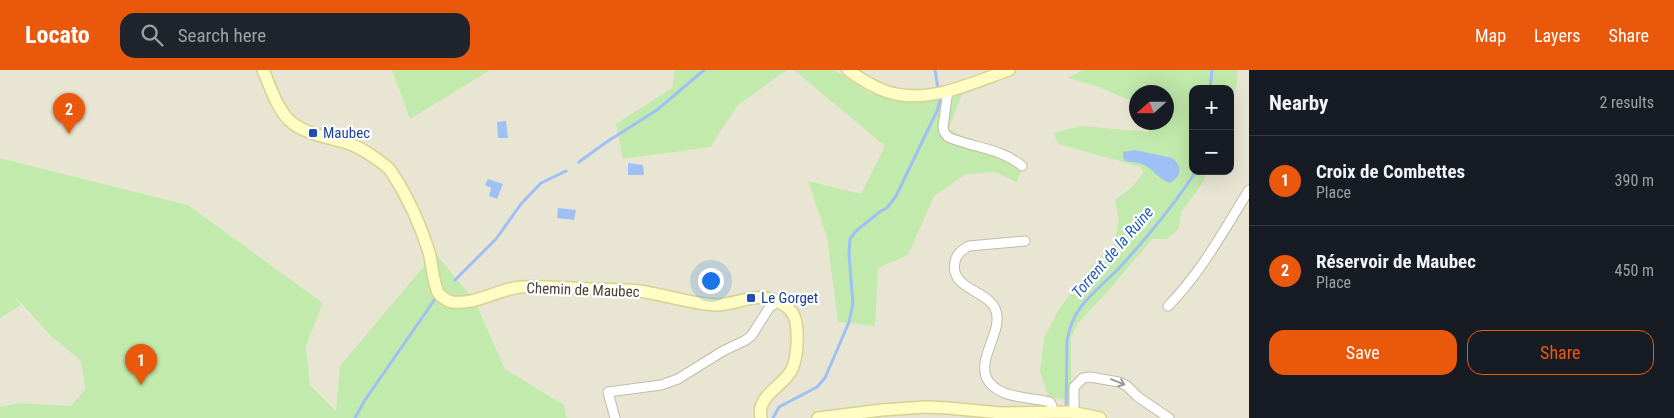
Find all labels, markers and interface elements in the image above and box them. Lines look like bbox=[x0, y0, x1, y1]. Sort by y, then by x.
search box bbox=[120, 13, 470, 58]
text: Locato bbox=[25, 21, 90, 49]
icon: search bbox=[138, 21, 166, 49]
text: Search here bbox=[178, 24, 266, 47]
text: Map bbox=[1475, 25, 1506, 46]
text: Layers bbox=[1534, 25, 1581, 46]
text: Share bbox=[1609, 25, 1649, 46]
north arrow bbox=[1129, 85, 1174, 130]
map controls bbox=[1189, 85, 1234, 175]
button: + bbox=[1189, 85, 1234, 130]
text: Nearby bbox=[1269, 91, 1328, 115]
pin: 2 bbox=[53, 93, 85, 134]
text: 2 results bbox=[1599, 93, 1654, 112]
place label: Maubec bbox=[323, 124, 370, 142]
marker: Maubec bbox=[307, 127, 319, 139]
button: − bbox=[1189, 130, 1234, 175]
text: Croix de Combettes bbox=[1316, 160, 1465, 183]
text: 1 bbox=[1281, 171, 1289, 190]
text: 390 m bbox=[1615, 171, 1654, 190]
text: Place bbox=[1316, 183, 1351, 202]
water label: Torrent de la Ruine bbox=[1068, 203, 1157, 302]
text: Réservoir de Maubec bbox=[1316, 250, 1476, 273]
text: 2 bbox=[1281, 261, 1289, 280]
text: 450 m bbox=[1615, 261, 1654, 280]
your location bbox=[698, 268, 724, 294]
text: Place bbox=[1316, 273, 1351, 292]
street label: Chemin de Maubec bbox=[526, 279, 640, 301]
place label: Le Gorget bbox=[761, 289, 818, 307]
marker: Le Gorget bbox=[745, 292, 757, 304]
button: Save bbox=[1269, 330, 1457, 375]
button: Share bbox=[1467, 330, 1654, 375]
pin: 1 bbox=[125, 344, 157, 385]
one-way arrow bbox=[1110, 378, 1125, 388]

